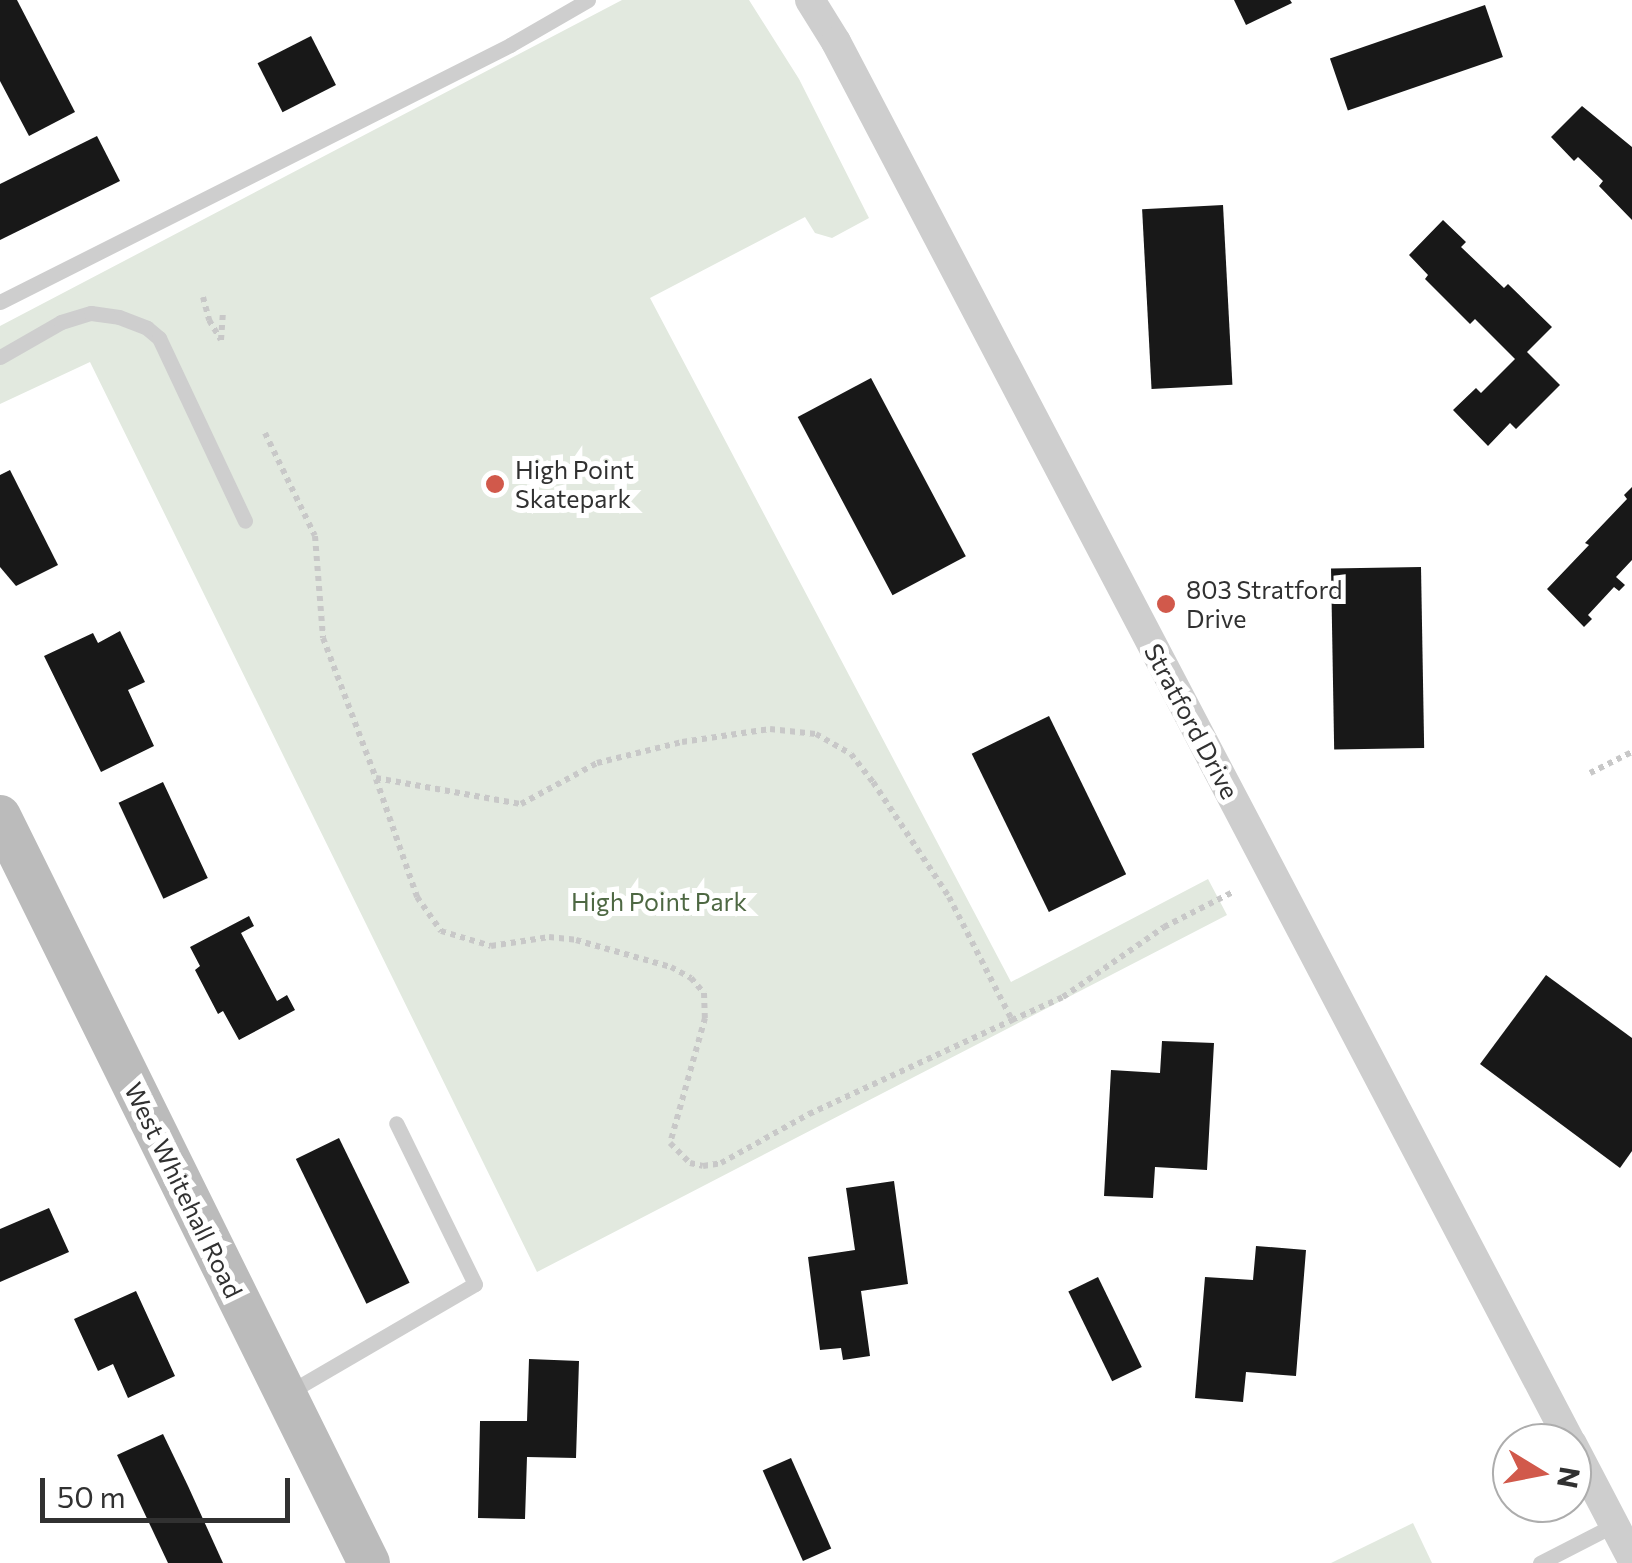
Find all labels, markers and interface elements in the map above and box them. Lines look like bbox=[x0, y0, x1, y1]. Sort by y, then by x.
place label: High Point Skatepark bbox=[515, 455, 634, 514]
marker: High Point Skatepark bbox=[484, 473, 506, 495]
place label: 803 Stratford Drive bbox=[1186, 575, 1342, 634]
marker: 803 Stratford Drive bbox=[1155, 593, 1177, 615]
street label: Stratford Drive bbox=[1139, 638, 1245, 804]
park label: High Point Park bbox=[571, 886, 747, 916]
street label: West Whitehall Road bbox=[119, 1077, 249, 1303]
north arrow bbox=[1492, 1423, 1592, 1523]
scale bar bbox=[45, 1458, 295, 1520]
text: N bbox=[1551, 1465, 1588, 1491]
text: 50 m bbox=[57, 1477, 126, 1514]

